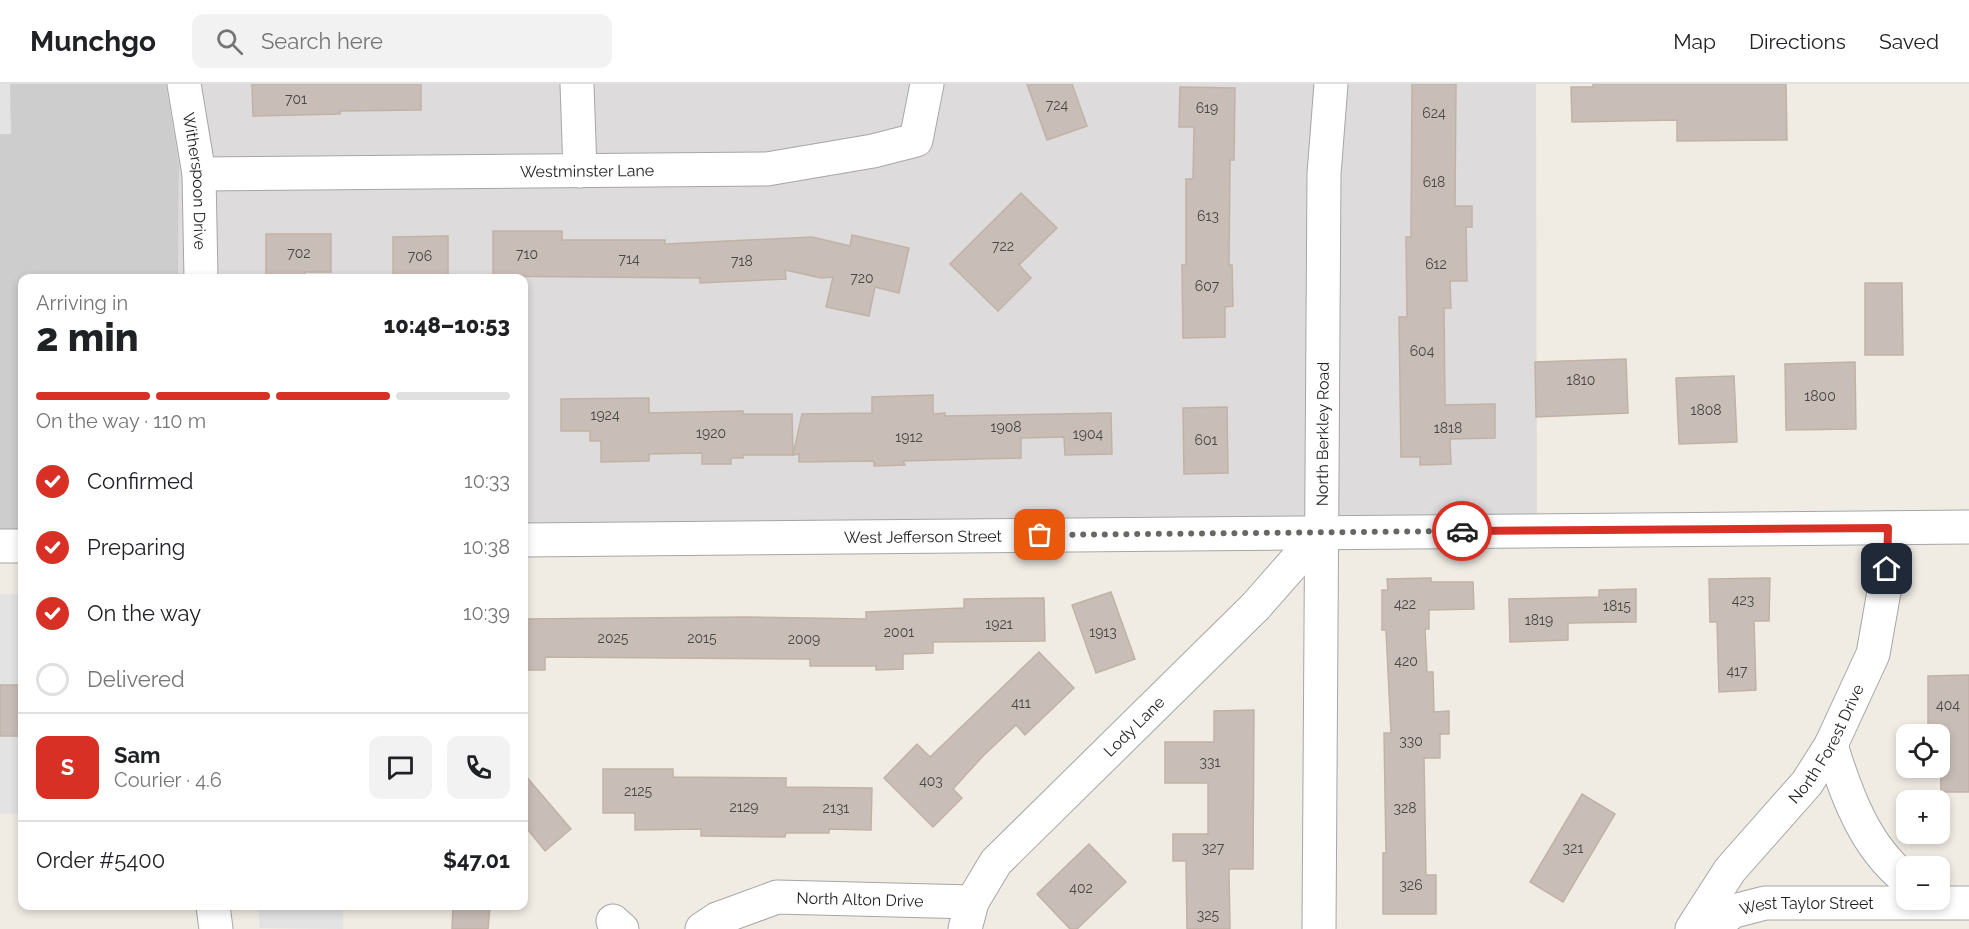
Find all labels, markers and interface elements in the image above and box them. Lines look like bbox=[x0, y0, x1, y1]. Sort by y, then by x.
search box bbox=[192, 14, 612, 68]
text: Munchgo bbox=[30, 25, 156, 58]
icon: search bbox=[213, 25, 246, 58]
text: Search here bbox=[261, 28, 383, 54]
text: Map bbox=[1673, 29, 1716, 54]
text: Directions bbox=[1749, 29, 1846, 54]
text: Saved bbox=[1879, 29, 1939, 54]
house number: 701 bbox=[285, 91, 307, 107]
house number: 724 bbox=[1046, 97, 1069, 113]
house number: 619 bbox=[1196, 100, 1218, 116]
house number: 624 bbox=[1422, 105, 1446, 121]
street label: Witherspoon Drive bbox=[179, 111, 210, 250]
street label: Westminster Lane bbox=[520, 160, 654, 181]
house number: 618 bbox=[1423, 174, 1445, 190]
house number: 613 bbox=[1197, 208, 1219, 224]
house number: 722 bbox=[992, 238, 1014, 254]
house number: 702 bbox=[287, 245, 311, 261]
house number: 710 bbox=[516, 246, 538, 262]
house number: 706 bbox=[408, 248, 432, 264]
house number: 714 bbox=[618, 251, 640, 267]
house number: 718 bbox=[731, 253, 753, 269]
house number: 612 bbox=[1425, 256, 1447, 272]
house number: 720 bbox=[850, 270, 874, 286]
house number: 607 bbox=[1195, 278, 1220, 294]
text: Arriving in bbox=[36, 291, 128, 315]
text: 10:48–10:53 bbox=[384, 312, 510, 338]
text: 2 min bbox=[36, 314, 139, 360]
house number: 604 bbox=[1410, 343, 1435, 359]
street label: North Berkley Road bbox=[1312, 362, 1332, 506]
house number: 1810 bbox=[1567, 372, 1595, 388]
house number: 1800 bbox=[1804, 388, 1836, 404]
house number: 1808 bbox=[1690, 402, 1722, 418]
house number: 1924 bbox=[590, 407, 620, 423]
text: On the way · 110 m bbox=[36, 409, 206, 433]
house number: 1908 bbox=[990, 419, 1022, 435]
house number: 1818 bbox=[1434, 420, 1462, 436]
house number: 1920 bbox=[696, 425, 726, 441]
house number: 1904 bbox=[1073, 426, 1104, 442]
house number: 1912 bbox=[895, 429, 923, 445]
house number: 601 bbox=[1194, 432, 1218, 448]
icon: check bbox=[36, 465, 69, 498]
text: Confirmed bbox=[87, 468, 194, 494]
text: 10:33 bbox=[464, 469, 510, 493]
courier bbox=[1432, 501, 1492, 561]
pin bbox=[1014, 509, 1065, 560]
icon: car bbox=[1446, 515, 1479, 548]
icon: bag bbox=[1023, 518, 1056, 551]
street label: West Jefferson Street bbox=[844, 526, 1003, 547]
icon: check bbox=[36, 531, 69, 564]
text: Preparing bbox=[87, 534, 185, 560]
text: 10:38 bbox=[463, 535, 510, 559]
pin bbox=[1861, 543, 1912, 594]
icon: home bbox=[1870, 552, 1903, 585]
house number: 423 bbox=[1732, 592, 1754, 608]
house number: 422 bbox=[1394, 596, 1416, 612]
icon: check bbox=[36, 597, 69, 630]
house number: 1815 bbox=[1603, 598, 1631, 614]
text: On the way bbox=[87, 600, 201, 626]
text: 10:39 bbox=[463, 601, 510, 625]
house number: 1819 bbox=[1525, 612, 1553, 628]
house number: 1921 bbox=[985, 616, 1013, 632]
house number: 2001 bbox=[884, 624, 914, 640]
house number: 1913 bbox=[1089, 624, 1117, 640]
house number: 2025 bbox=[598, 630, 629, 646]
house number: 2015 bbox=[687, 630, 717, 646]
house number: 2009 bbox=[788, 631, 820, 647]
house number: 420 bbox=[1394, 653, 1418, 669]
house number: 417 bbox=[1726, 663, 1748, 679]
text: Delivered bbox=[87, 666, 185, 692]
street label: North Forest Drive bbox=[1784, 681, 1867, 807]
street label: Lody Lane bbox=[1099, 692, 1168, 760]
house number: 411 bbox=[1011, 695, 1031, 711]
house number: 404 bbox=[1936, 697, 1960, 713]
map controls bbox=[1896, 724, 1950, 910]
button: locate bbox=[1896, 724, 1950, 778]
house number: 330 bbox=[1399, 733, 1423, 749]
button: chat bbox=[369, 736, 432, 799]
button: phone bbox=[447, 736, 510, 799]
text: Sam bbox=[114, 742, 161, 768]
text: S bbox=[61, 754, 74, 780]
house number: 331 bbox=[1200, 754, 1220, 770]
text: Courier · 4.6 bbox=[114, 768, 222, 792]
house number: 403 bbox=[919, 773, 943, 789]
house number: 2125 bbox=[624, 783, 652, 799]
button: + bbox=[1896, 790, 1950, 844]
house number: 2129 bbox=[730, 799, 758, 815]
house number: 2131 bbox=[823, 800, 849, 816]
house number: 328 bbox=[1393, 800, 1417, 816]
house number: 327 bbox=[1202, 840, 1225, 856]
house number: 321 bbox=[1563, 840, 1583, 856]
text: Order #5400 bbox=[36, 847, 165, 873]
text: $47.01 bbox=[443, 847, 510, 873]
button: − bbox=[1896, 856, 1950, 910]
house number: 326 bbox=[1399, 877, 1423, 893]
house number: 402 bbox=[1069, 880, 1093, 896]
street label: North Alton Drive bbox=[796, 888, 924, 910]
street label: West Taylor Street bbox=[1737, 894, 1874, 919]
house number: 325 bbox=[1197, 907, 1220, 923]

